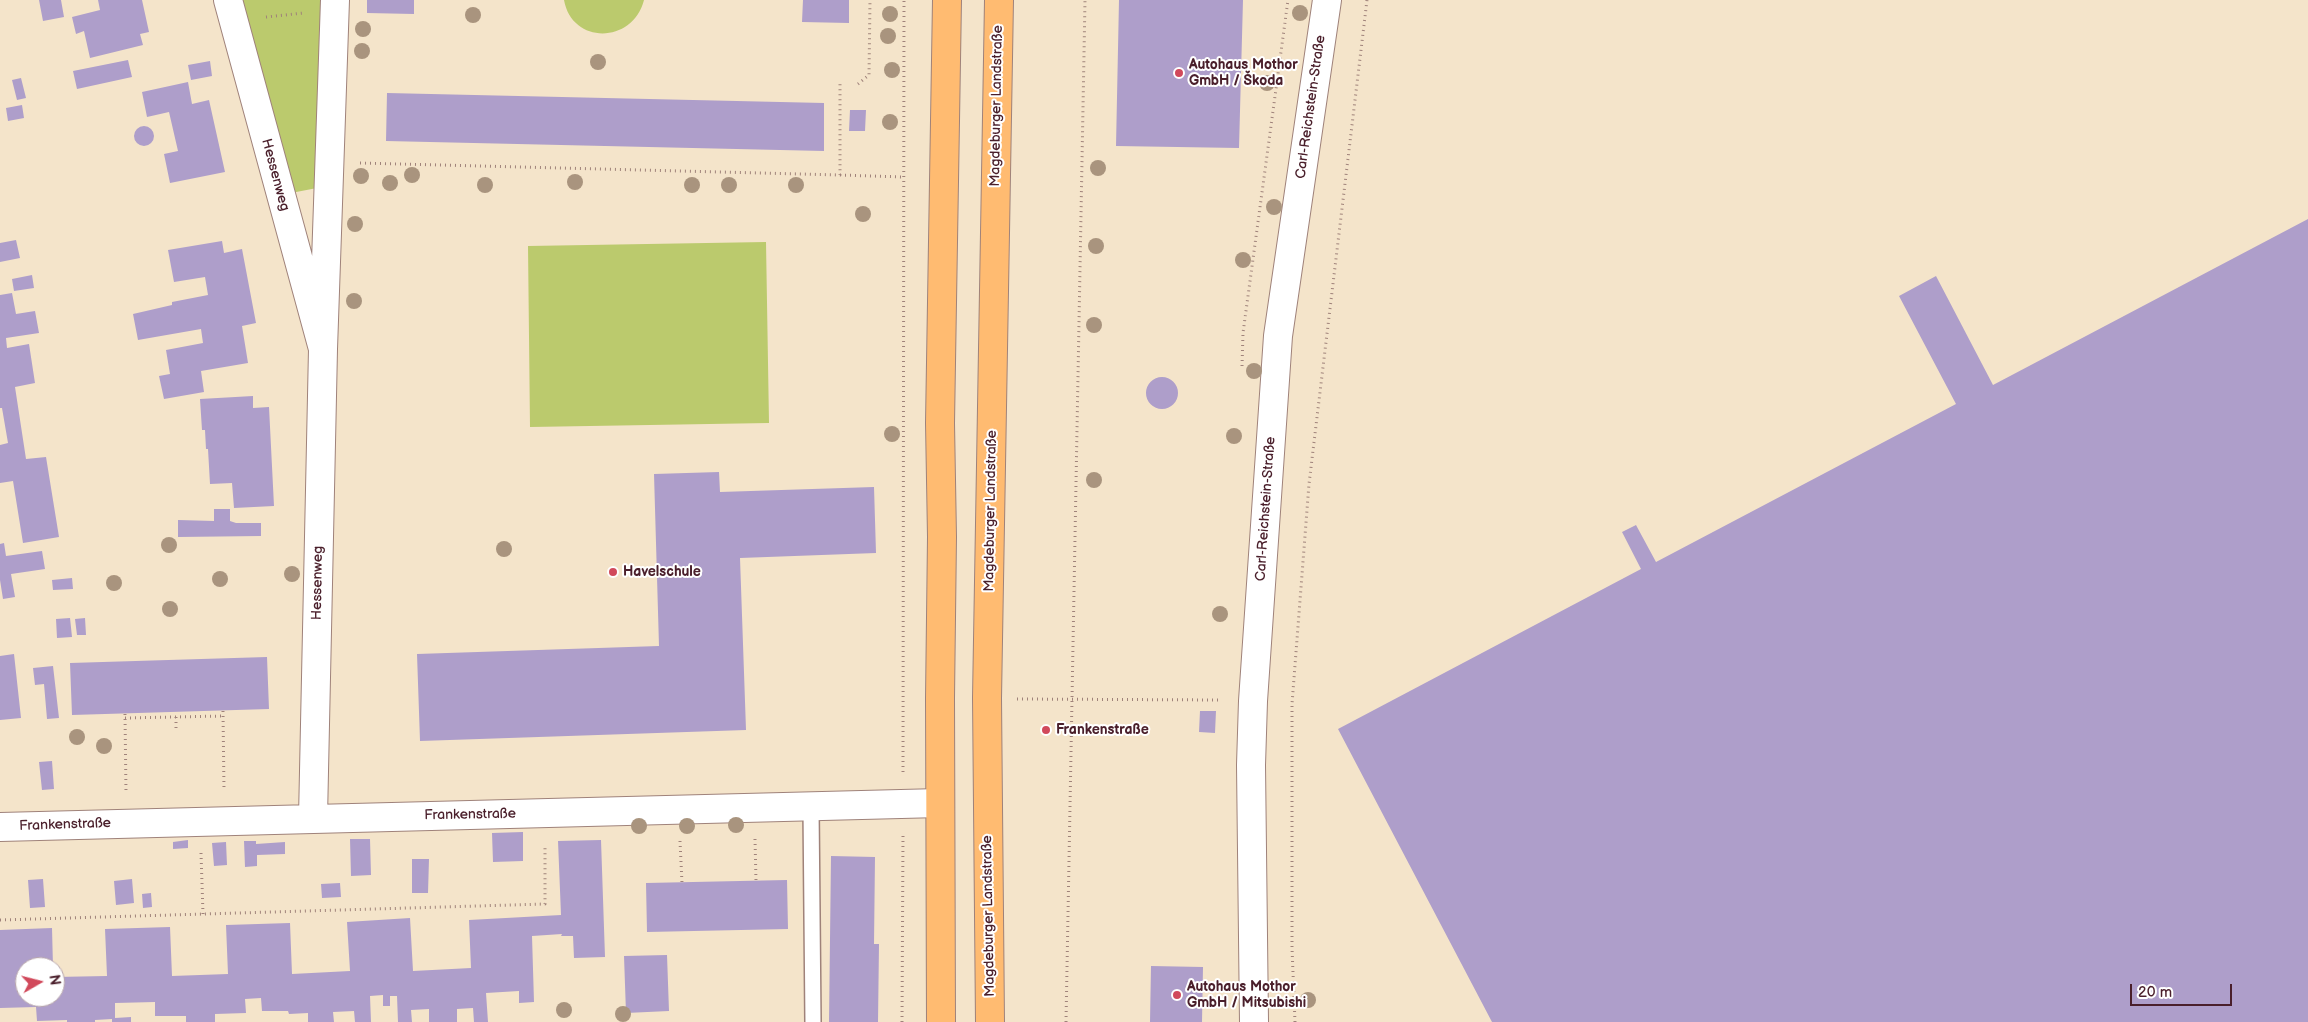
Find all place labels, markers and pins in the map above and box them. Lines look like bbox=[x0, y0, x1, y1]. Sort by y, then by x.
place label: Autohaus Mothor GmbH / Škoda bbox=[1189, 57, 1298, 90]
marker: Autohaus Mothor GmbH / Škoda bbox=[1173, 67, 1185, 79]
place label: Havelschule bbox=[623, 564, 701, 580]
marker: Havelschule bbox=[607, 566, 619, 578]
place label: Frankenstraße bbox=[1056, 722, 1149, 738]
marker: Frankenstraße bbox=[1040, 724, 1052, 736]
place label: Autohaus Mothor GmbH / Mitsubishi bbox=[1187, 979, 1306, 1012]
marker: Autohaus Mothor GmbH / Mitsubishi bbox=[1171, 989, 1183, 1001]

